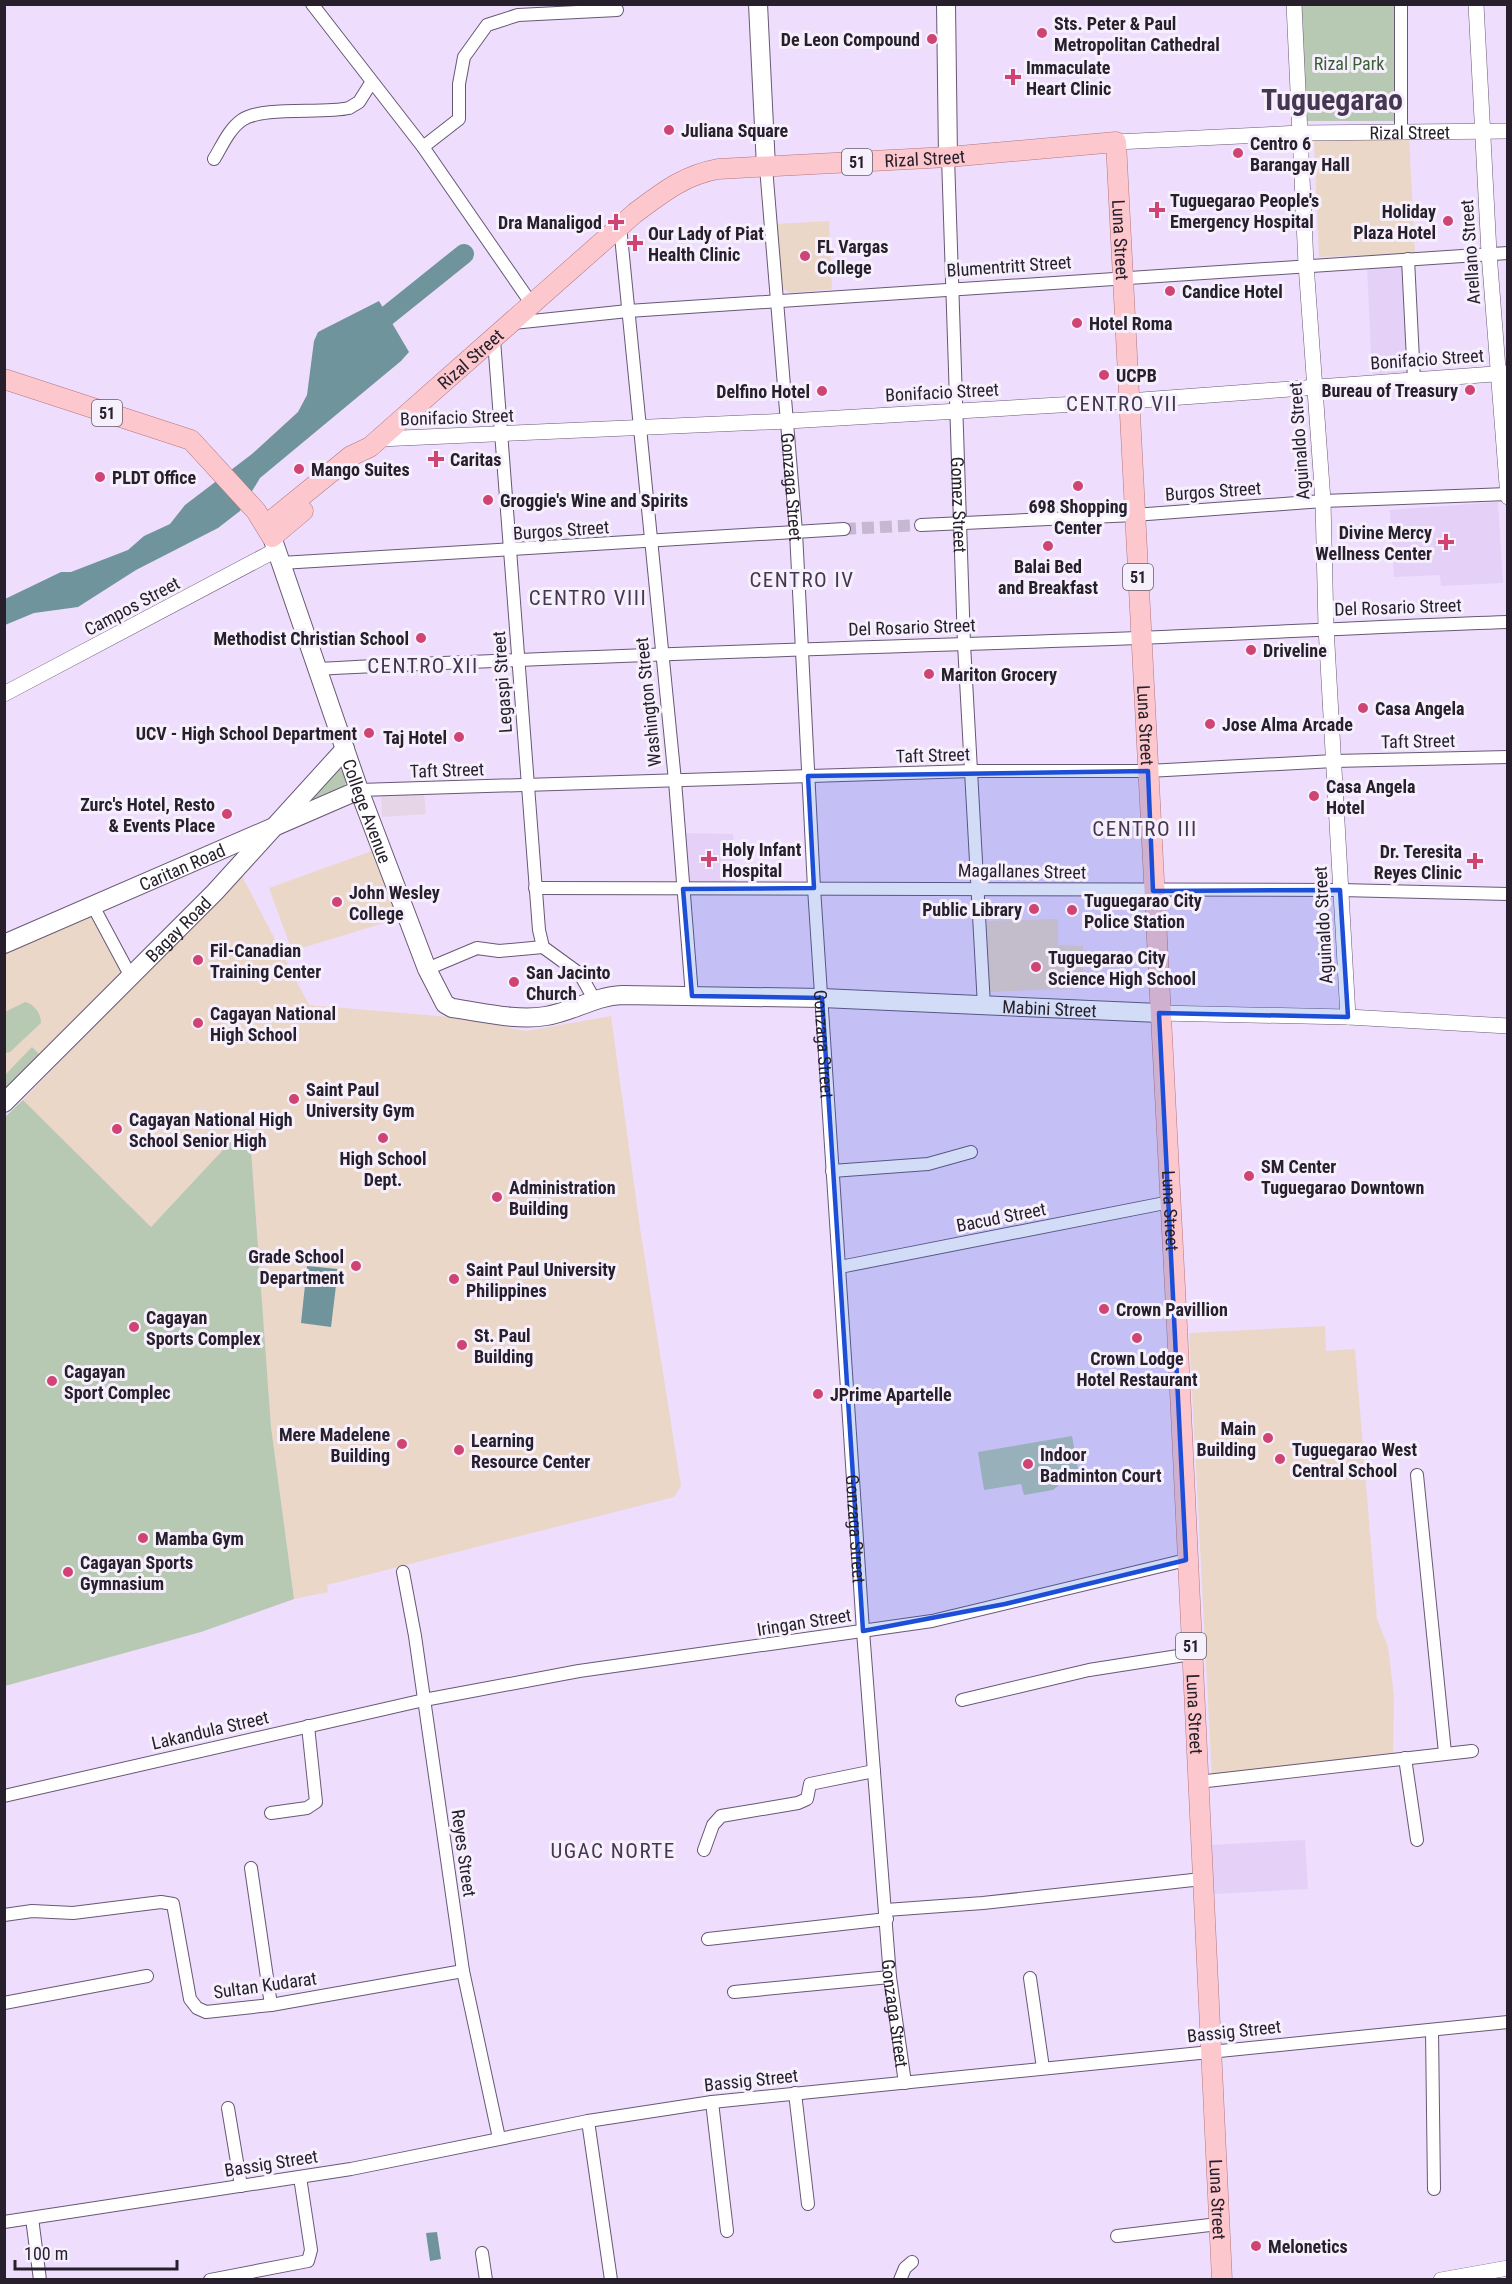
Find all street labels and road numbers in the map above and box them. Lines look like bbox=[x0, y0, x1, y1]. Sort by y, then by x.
street label: Rizal Street bbox=[1369, 121, 1450, 143]
street label: Rizal Street bbox=[884, 145, 966, 171]
road number: 51 bbox=[842, 149, 872, 175]
street label: Luna Street bbox=[1108, 199, 1134, 281]
street label: Arellano Street bbox=[1456, 199, 1484, 305]
street label: Blumentritt Street bbox=[946, 251, 1072, 281]
street label: Rizal Street bbox=[433, 324, 507, 393]
street label: Bonifacio Street bbox=[1369, 345, 1485, 373]
street label: Bonifacio Street bbox=[885, 379, 999, 405]
street label: Aguinaldo Street bbox=[1284, 381, 1314, 501]
road number: 51 bbox=[92, 400, 122, 426]
street label: Bonifacio Street bbox=[400, 405, 514, 429]
street label: Gonzaga Street bbox=[777, 432, 807, 542]
street label: Gomez Street bbox=[947, 457, 971, 553]
street label: Burgos Street bbox=[1164, 477, 1262, 505]
street label: Burgos Street bbox=[512, 516, 610, 544]
road number: 51 bbox=[1123, 564, 1153, 590]
street label: Campos Street bbox=[81, 572, 183, 640]
street label: Del Rosario Street bbox=[1334, 594, 1462, 620]
street label: Del Rosario Street bbox=[848, 614, 976, 640]
street label: Legaspi Street bbox=[488, 630, 516, 734]
street label: Washington Street bbox=[631, 636, 665, 768]
street label: Luna Street bbox=[1133, 685, 1159, 766]
street label: Taft Street bbox=[1381, 730, 1455, 752]
street label: Taft Street bbox=[895, 743, 971, 767]
street label: College Avenue bbox=[339, 756, 396, 866]
street label: Taft Street bbox=[409, 758, 485, 782]
street label: Caritan Road bbox=[136, 839, 228, 895]
street label: Magallanes Street bbox=[958, 859, 1086, 883]
street label: Aguinaldo Street bbox=[1309, 866, 1337, 984]
street label: Bagay Road bbox=[141, 892, 215, 966]
street label: Gonzaga Street bbox=[810, 989, 838, 1099]
street label: Mabini Street bbox=[1002, 996, 1097, 1021]
street label: Luna Street bbox=[1158, 1170, 1184, 1251]
street label: Bacud Street bbox=[954, 1198, 1048, 1236]
street label: Gonzaga Street bbox=[842, 1474, 870, 1584]
street label: Iringan Street bbox=[755, 1604, 853, 1640]
road number: 51 bbox=[1176, 1633, 1206, 1659]
street label: Luna Street bbox=[1183, 1673, 1208, 1755]
street label: Lakandula Street bbox=[149, 1706, 271, 1754]
street label: Reyes Street bbox=[447, 1808, 481, 1898]
street label: Gonzaga Street bbox=[878, 1958, 913, 2069]
street label: Sultan Kudarat bbox=[212, 1967, 318, 2003]
street label: Bassig Street bbox=[1186, 2016, 1282, 2046]
street label: Bassig Street bbox=[703, 2065, 799, 2095]
street label: Bassig Street bbox=[223, 2145, 319, 2181]
street label: Luna Street bbox=[1206, 2159, 1231, 2240]

